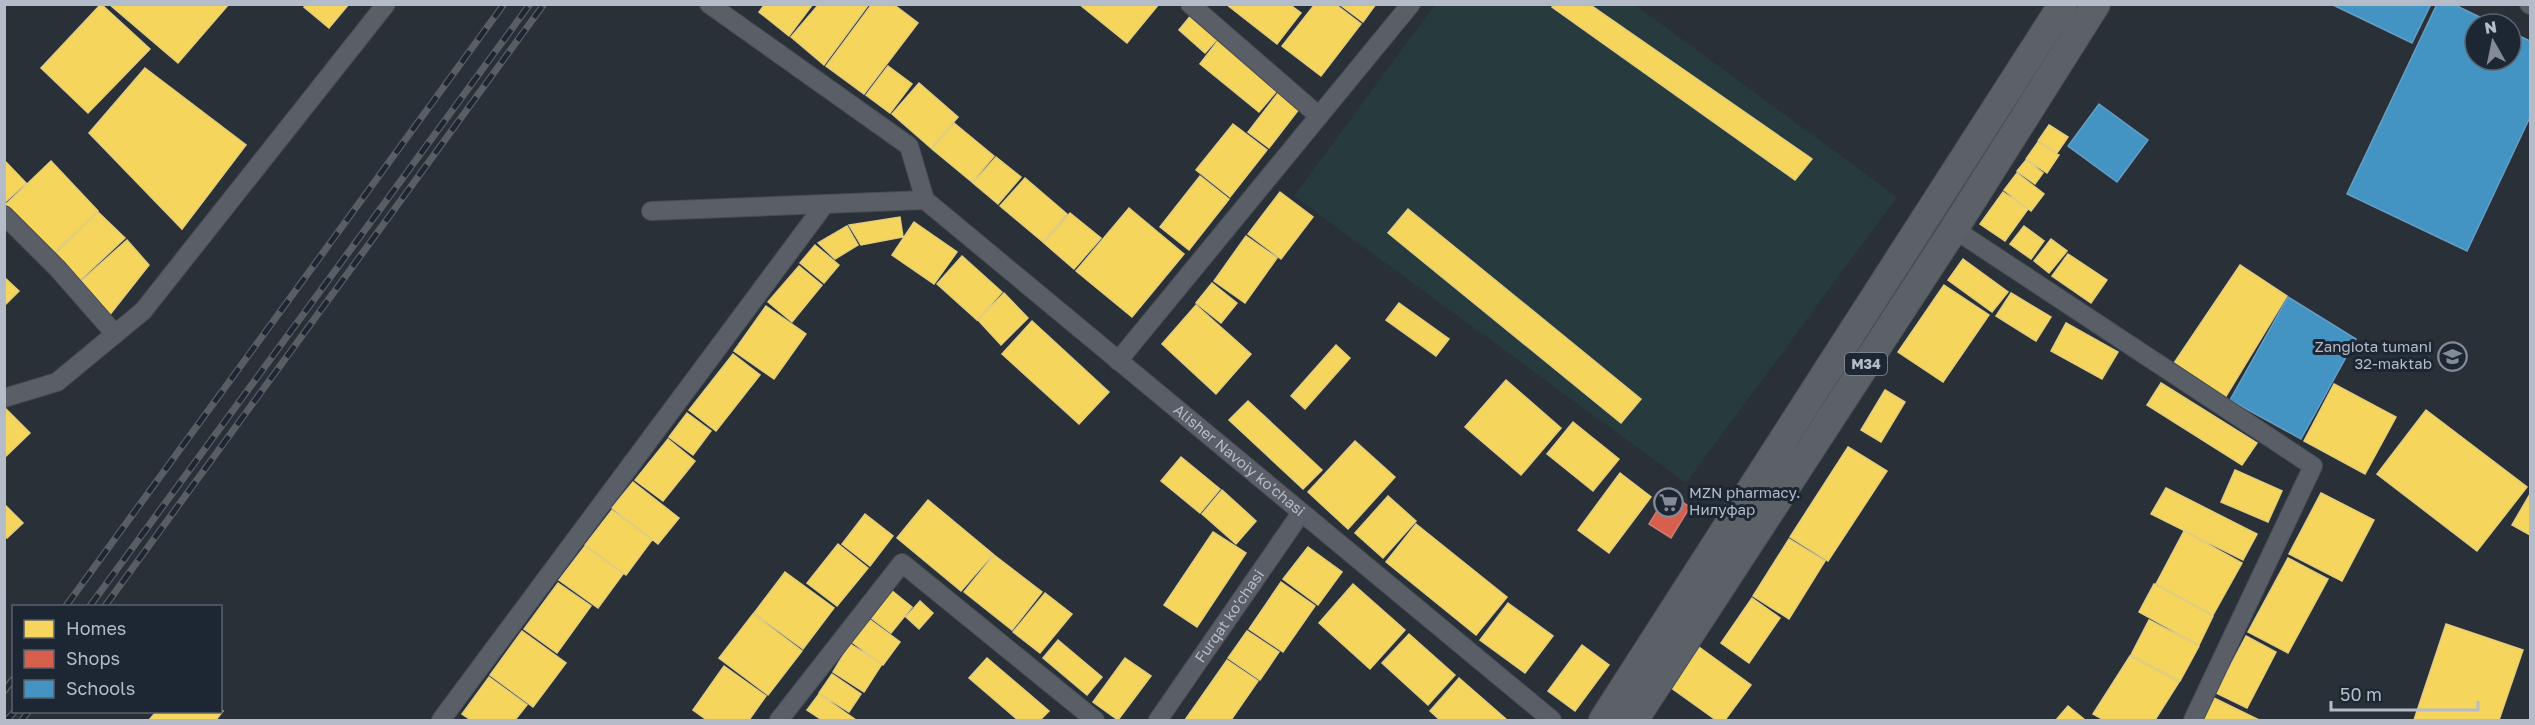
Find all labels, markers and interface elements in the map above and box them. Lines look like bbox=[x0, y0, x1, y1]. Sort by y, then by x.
north arrow bbox=[2463, 12, 2523, 72]
text: N bbox=[2483, 16, 2498, 38]
place label: Zangiota tumani 32-maktab bbox=[2315, 337, 2432, 372]
school or university icon: Zangiota tumani 32-maktab bbox=[2437, 340, 2469, 372]
road number: M34 bbox=[1845, 353, 1887, 375]
street label: Alisher Navoiy ko'chasi bbox=[1170, 400, 1309, 519]
place label: MZN pharmacy. Нилуфар bbox=[1689, 483, 1800, 518]
supermarket icon: MZN pharmacy. Нилуфар bbox=[1652, 486, 1684, 518]
street label: Furqat ko'chasi bbox=[1190, 566, 1267, 666]
legend bbox=[12, 605, 222, 713]
text: Homes bbox=[66, 617, 126, 639]
text: Shops bbox=[66, 647, 120, 669]
scale bar bbox=[2331, 674, 2478, 712]
text: Schools bbox=[66, 677, 135, 699]
text: 50 m bbox=[2340, 683, 2382, 705]

